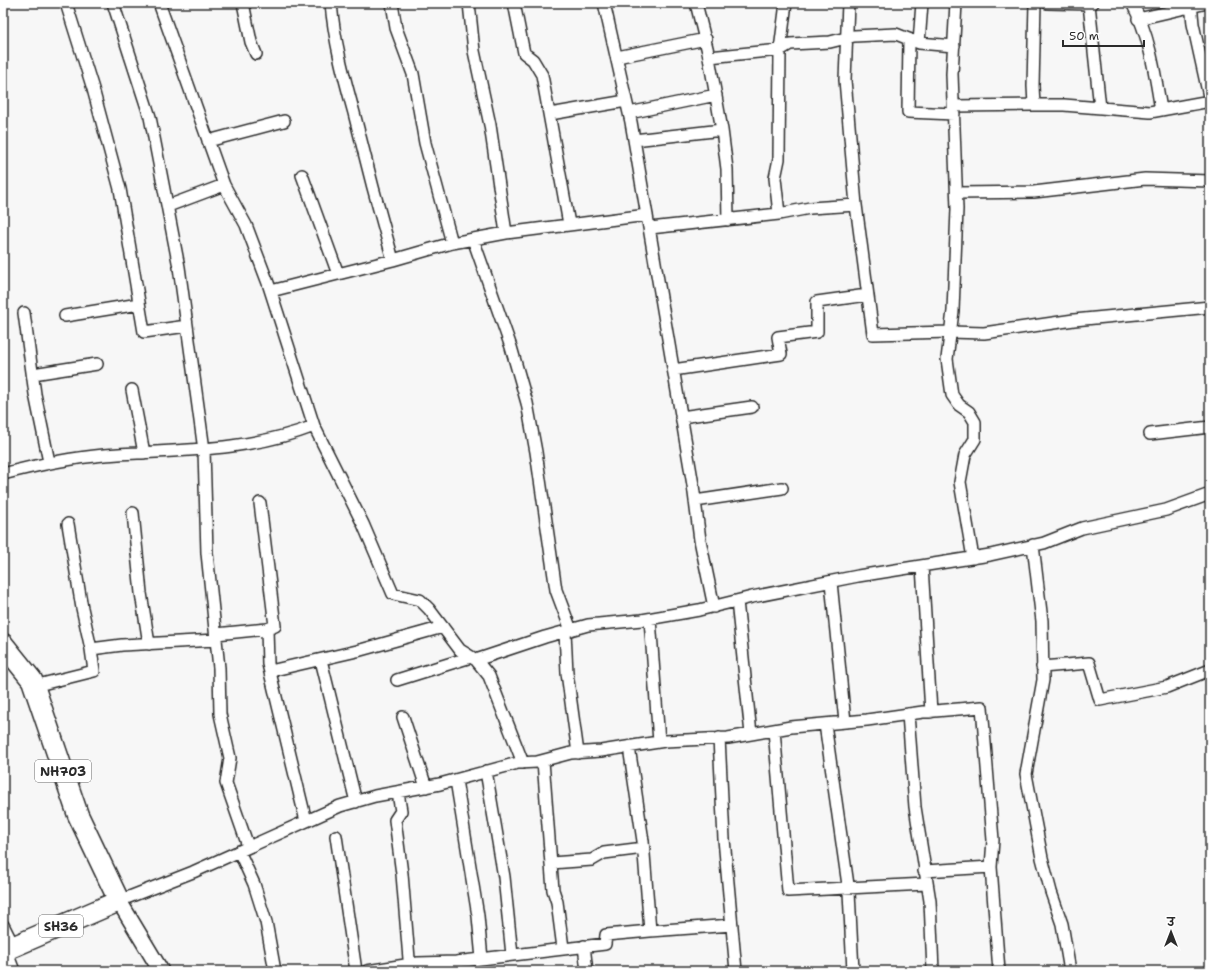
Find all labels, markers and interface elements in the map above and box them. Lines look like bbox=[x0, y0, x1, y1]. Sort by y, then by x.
scale bar bbox=[1063, 22, 1144, 48]
text: 50 m bbox=[1069, 28, 1099, 44]
road number: NH703 bbox=[35, 760, 91, 782]
north arrow bbox=[1151, 912, 1191, 952]
road number: SH36 bbox=[39, 915, 83, 937]
text: उ bbox=[1166, 915, 1176, 930]

